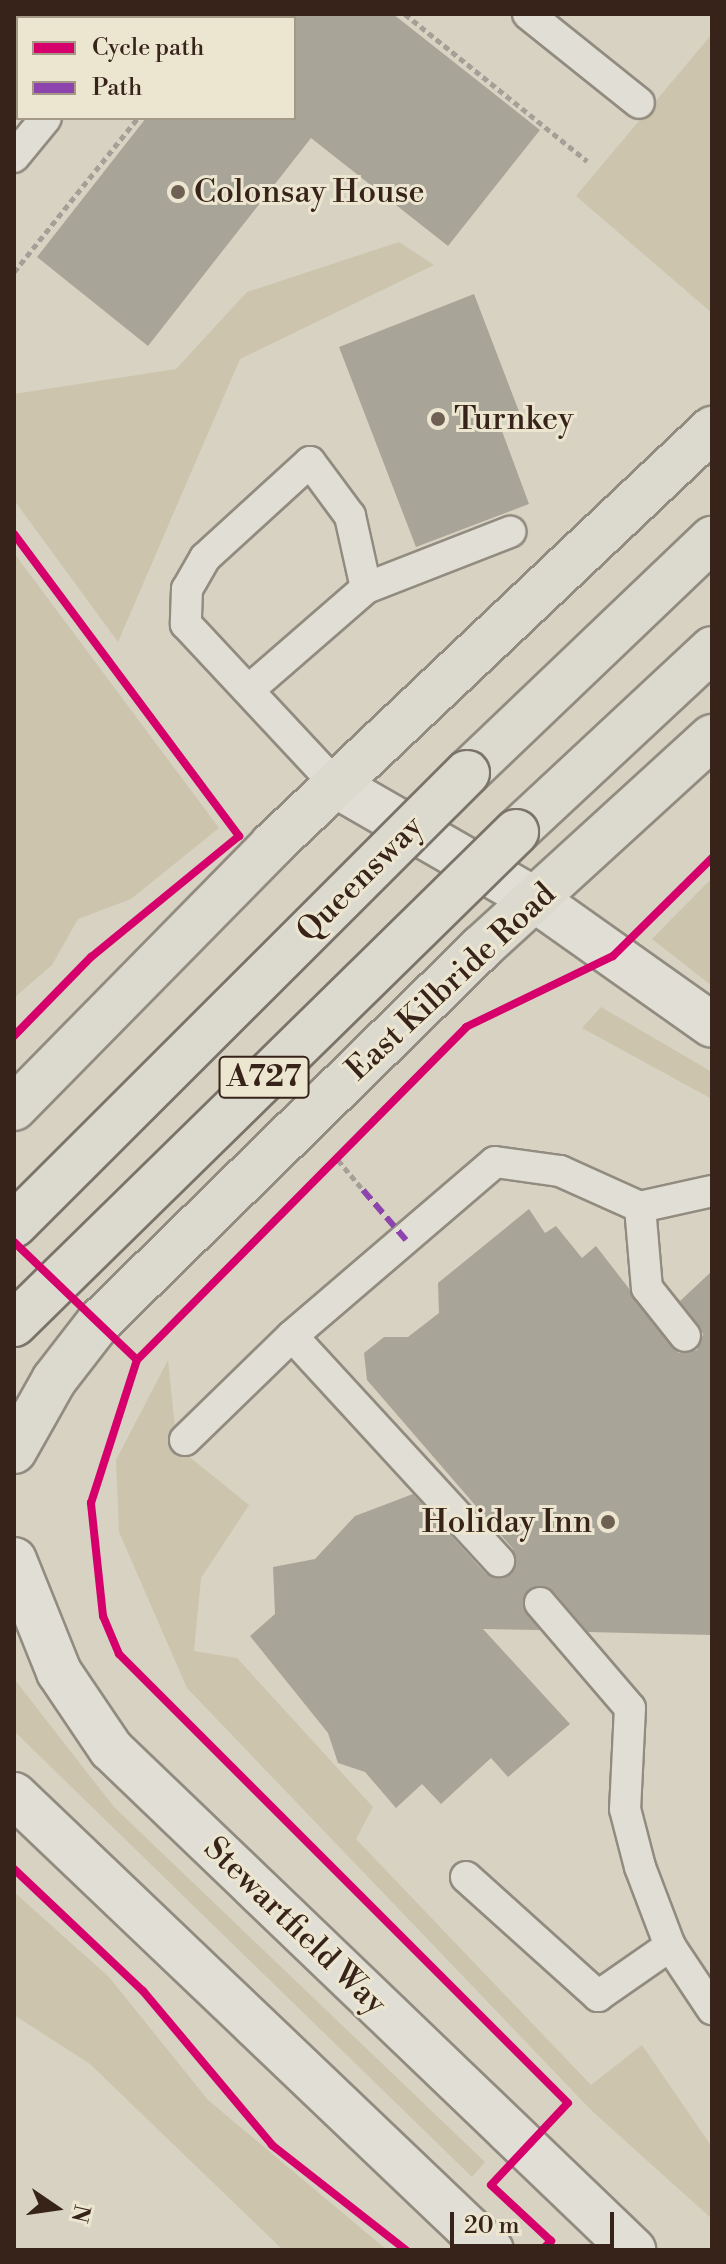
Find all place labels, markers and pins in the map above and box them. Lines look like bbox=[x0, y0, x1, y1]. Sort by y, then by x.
place label: Colonsay House bbox=[194, 173, 425, 211]
marker: Colonsay House bbox=[169, 183, 187, 201]
place label: Turnkey bbox=[454, 400, 574, 438]
marker: Turnkey bbox=[429, 410, 447, 428]
place label: Holiday Inn bbox=[422, 1503, 592, 1541]
marker: Holiday Inn bbox=[599, 1513, 617, 1531]

